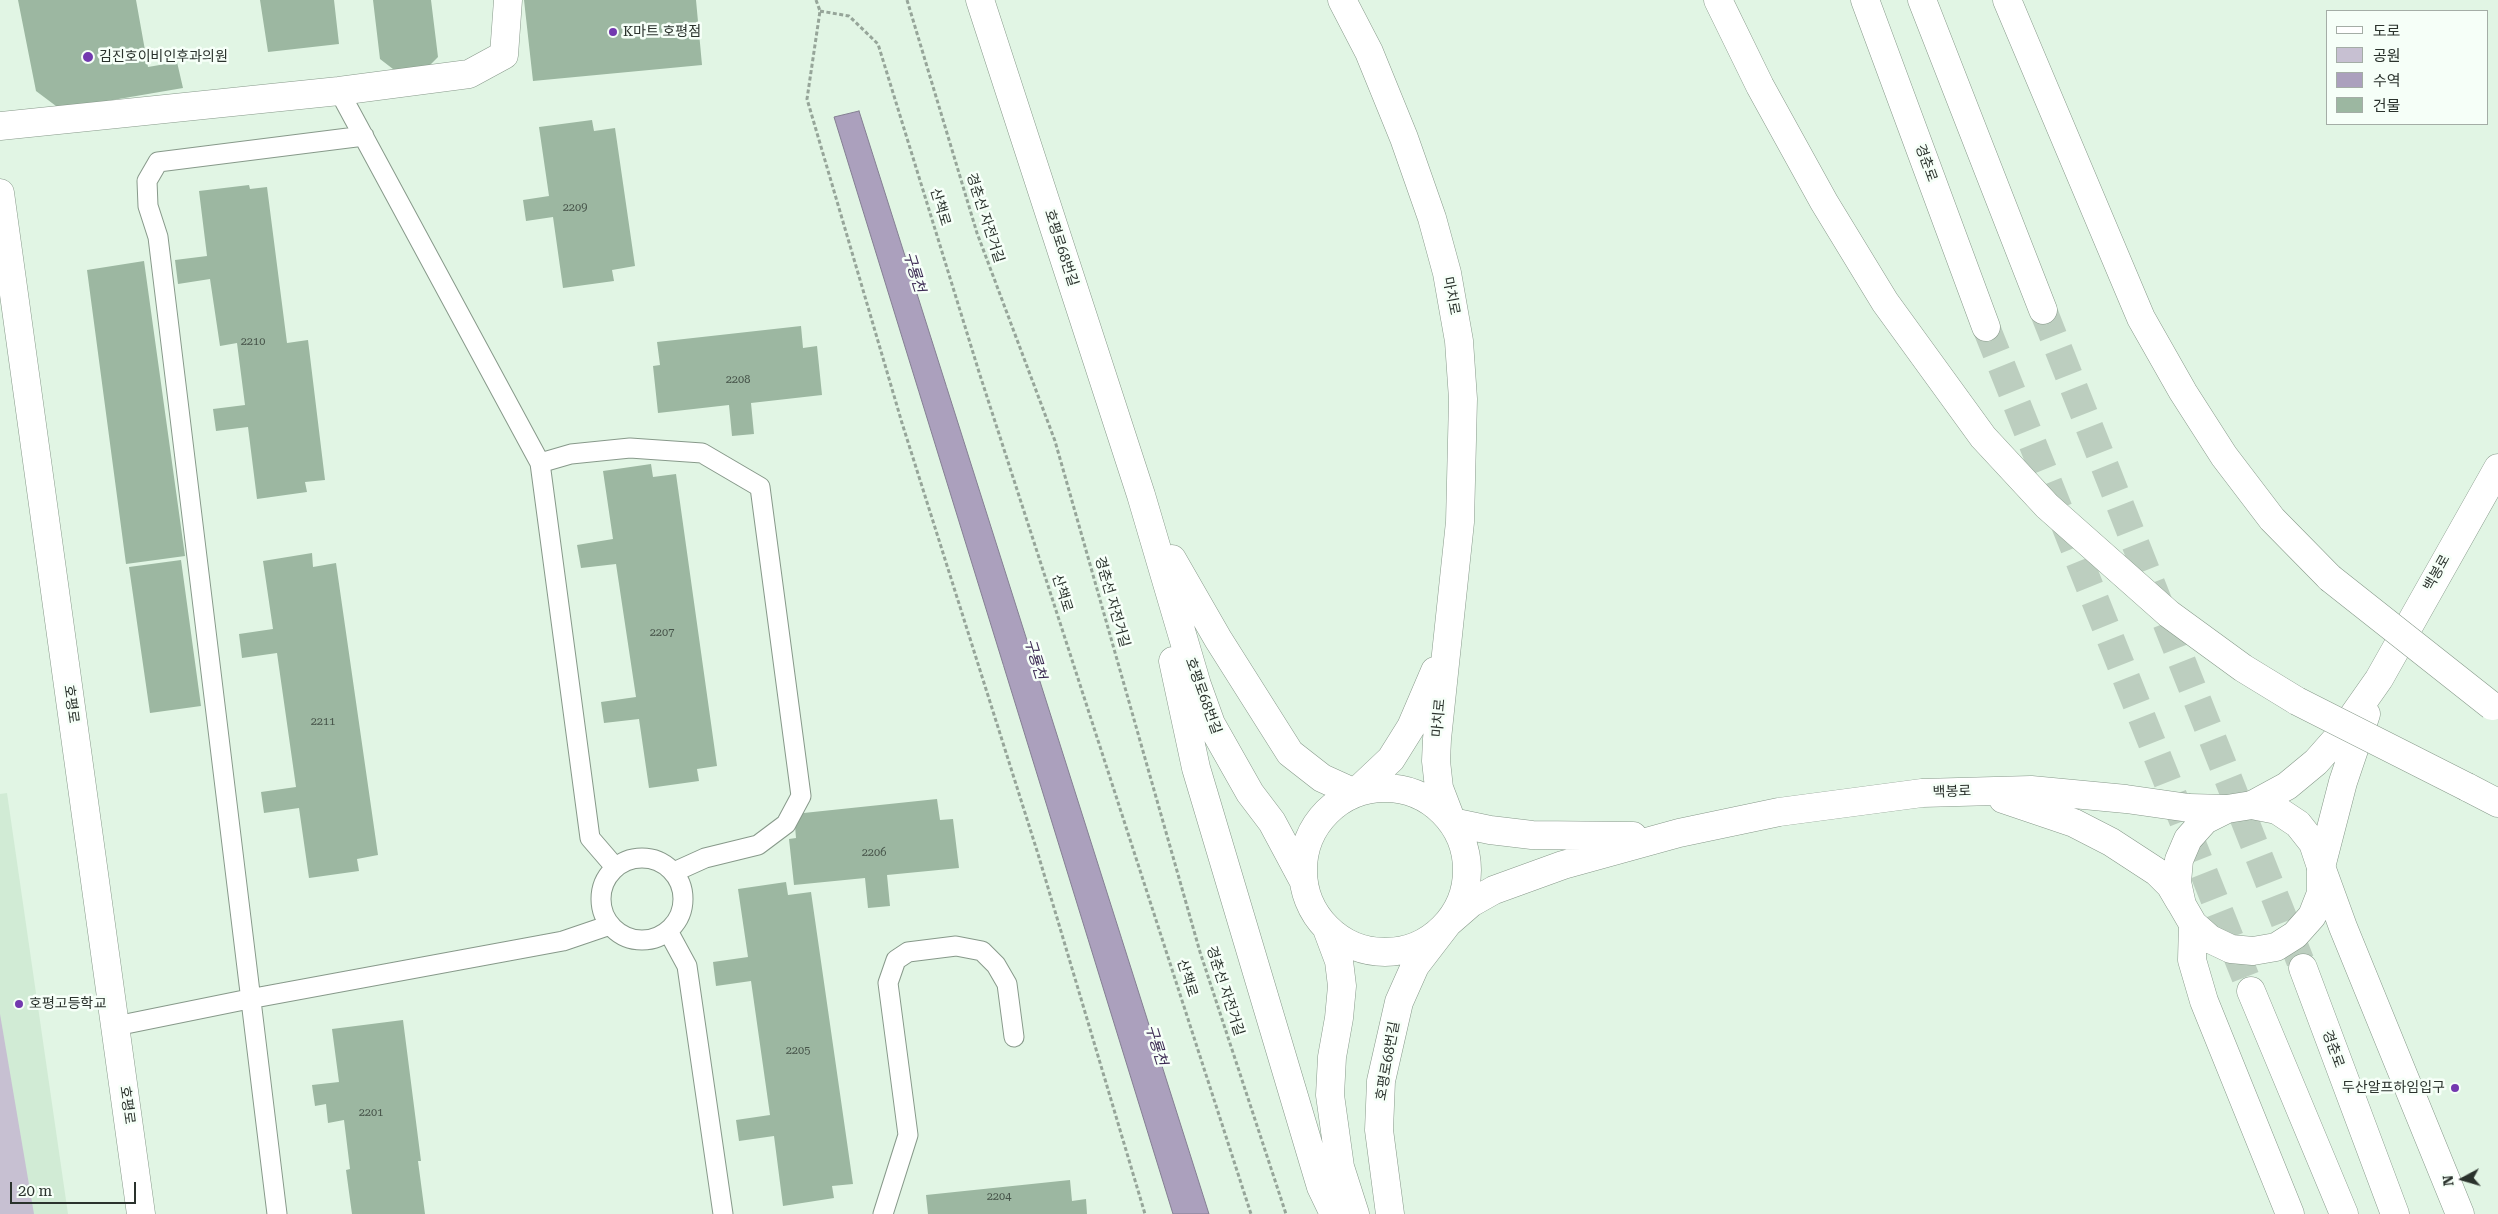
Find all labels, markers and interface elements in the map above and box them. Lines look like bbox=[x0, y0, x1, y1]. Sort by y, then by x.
legend bbox=[2326, 10, 2488, 125]
text: 도로 bbox=[2373, 22, 2401, 40]
place label: K마트 호평점 bbox=[623, 24, 701, 40]
marker: K마트 호평점 bbox=[607, 26, 619, 38]
text: 공원 bbox=[2373, 47, 2401, 65]
place label: 김진호이비인후과의원 bbox=[99, 49, 228, 65]
marker: 김진호이비인후과의원 bbox=[81, 50, 95, 64]
text: 수역 bbox=[2373, 72, 2401, 90]
text: 건물 bbox=[2373, 97, 2401, 115]
street label: 경춘로 bbox=[1911, 142, 1941, 184]
street label: 경춘선 자전거길 bbox=[963, 171, 1007, 265]
street label: 산책로 bbox=[926, 186, 954, 228]
house number: 2209 bbox=[563, 201, 587, 215]
street label: 호평로68번길 bbox=[1041, 207, 1081, 289]
water label: 구룡천 bbox=[899, 250, 929, 294]
street label: 마치로 bbox=[1439, 275, 1463, 317]
house number: 2210 bbox=[241, 335, 265, 349]
house number: 2208 bbox=[726, 373, 750, 387]
street label: 백봉로 bbox=[2420, 552, 2454, 594]
street label: 경춘선 자전거길 bbox=[1091, 555, 1133, 649]
street label: 산책로 bbox=[1048, 572, 1076, 614]
house number: 2207 bbox=[650, 626, 674, 640]
water label: 구룡천 bbox=[1020, 637, 1050, 681]
street label: 호평로68번길 bbox=[1181, 656, 1225, 736]
street label: 호평로 bbox=[60, 684, 82, 724]
street label: 마치로 bbox=[1429, 698, 1449, 738]
house number: 2211 bbox=[311, 715, 335, 729]
street label: 백봉로 bbox=[1932, 783, 1972, 801]
house number: 2206 bbox=[862, 846, 886, 860]
street label: 경춘선 자전거길 bbox=[1203, 944, 1247, 1038]
street label: 산책로 bbox=[1173, 957, 1201, 999]
place label: 호평고등학교 bbox=[29, 996, 106, 1012]
marker: 호평고등학교 bbox=[13, 998, 25, 1010]
street label: 호평로68번길 bbox=[1373, 1020, 1403, 1102]
water label: 구룡천 bbox=[1141, 1023, 1171, 1067]
street label: 경춘로 bbox=[2318, 1028, 2348, 1070]
house number: 2205 bbox=[786, 1044, 810, 1058]
place label: 두산알프하임입구 bbox=[2342, 1080, 2445, 1096]
marker: 두산알프하임입구 bbox=[2449, 1082, 2461, 1094]
street label: 호평로 bbox=[116, 1085, 138, 1125]
house number: 2201 bbox=[359, 1106, 383, 1120]
north arrow bbox=[2438, 1154, 2488, 1204]
scale bar bbox=[12, 1172, 139, 1204]
text: N bbox=[2440, 1174, 2457, 1187]
text: 20 m bbox=[18, 1182, 52, 1200]
house number: 2204 bbox=[987, 1190, 1011, 1204]

